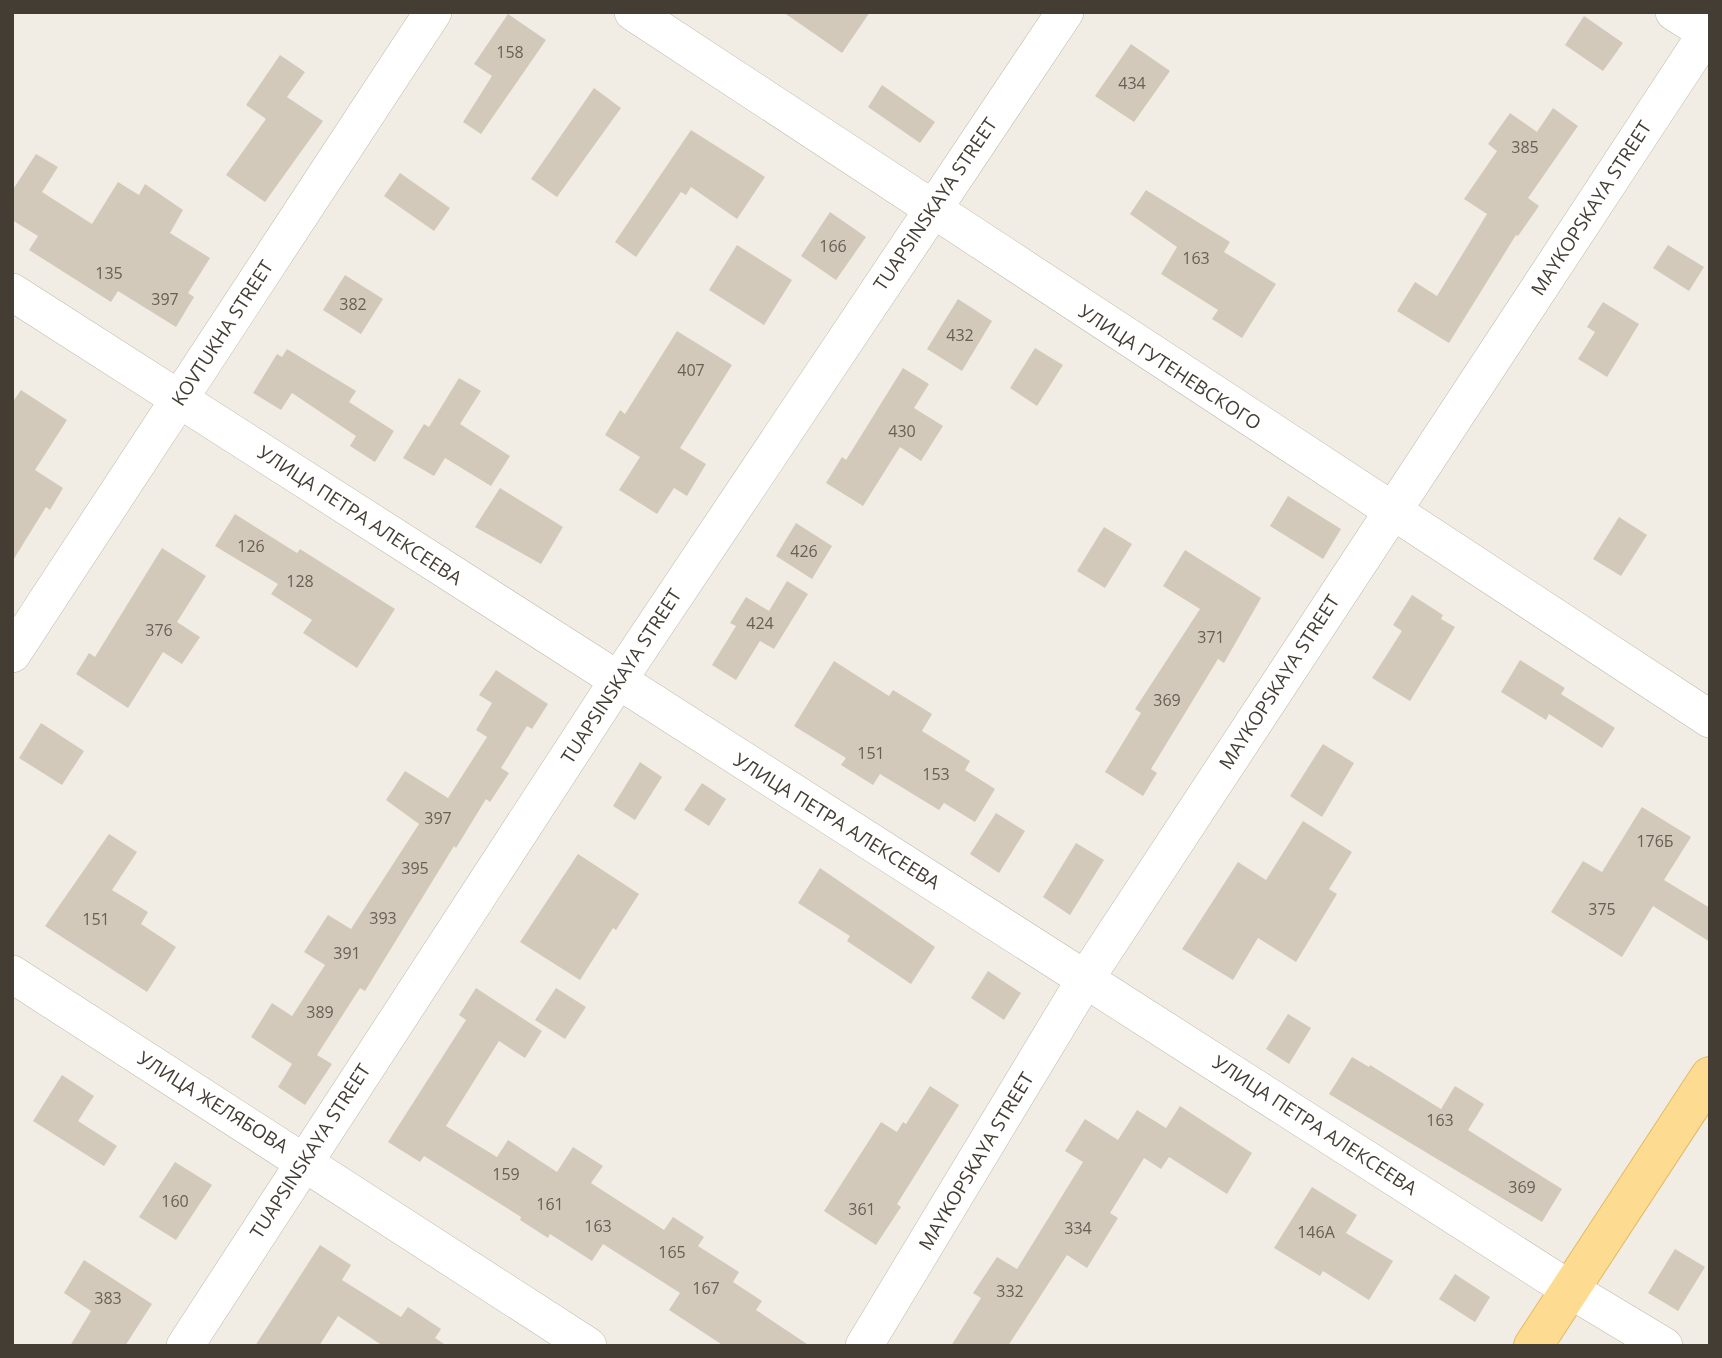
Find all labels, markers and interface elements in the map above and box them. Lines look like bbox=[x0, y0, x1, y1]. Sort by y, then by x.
house number: 158 bbox=[496, 41, 524, 63]
house number: 434 bbox=[1118, 72, 1146, 94]
street label: TUAPSINSKAYA STREET bbox=[867, 112, 1003, 296]
street label: MAYKOPSKAYA STREET bbox=[1525, 115, 1658, 300]
house number: 385 bbox=[1511, 136, 1539, 158]
house number: 166 bbox=[819, 235, 847, 257]
house number: 163 bbox=[1182, 247, 1210, 269]
street label: KOVTUKHA STREET bbox=[165, 255, 279, 411]
house number: 135 bbox=[95, 262, 123, 284]
house number: 397 bbox=[151, 288, 179, 310]
house number: 382 bbox=[339, 293, 367, 315]
street label: УЛИЦА ГУТЕНЕВСКОГО bbox=[1074, 298, 1266, 436]
house number: 432 bbox=[946, 324, 974, 346]
house number: 407 bbox=[677, 359, 705, 381]
house number: 430 bbox=[888, 420, 916, 442]
street label: УЛИЦА ПЕТРА АЛЕКСЕЕВА bbox=[253, 439, 467, 591]
house number: 126 bbox=[237, 535, 265, 557]
house number: 426 bbox=[790, 540, 818, 562]
house number: 128 bbox=[286, 570, 314, 592]
street label: TUAPSINSKAYA STREET bbox=[555, 583, 688, 768]
street label: MAYKOPSKAYA STREET bbox=[1213, 589, 1346, 774]
house number: 424 bbox=[746, 612, 774, 634]
house number: 376 bbox=[145, 619, 173, 641]
house number: 371 bbox=[1197, 626, 1225, 648]
house number: 369 bbox=[1153, 689, 1181, 711]
house number: 151 bbox=[857, 742, 885, 764]
street label: УЛИЦА ПЕТРА АЛЕКСЕЕВА bbox=[729, 747, 945, 895]
house number: 153 bbox=[922, 763, 950, 785]
house number: 397 bbox=[424, 807, 452, 829]
house number: 176Б bbox=[1636, 830, 1674, 852]
house number: 395 bbox=[401, 857, 429, 879]
house number: 375 bbox=[1588, 898, 1616, 920]
house number: 393 bbox=[369, 907, 397, 929]
house number: 151 bbox=[82, 908, 110, 930]
house number: 391 bbox=[333, 942, 361, 964]
house number: 389 bbox=[306, 1001, 334, 1023]
street label: УЛИЦА ЖЕЛЯБОВА bbox=[133, 1045, 293, 1159]
street label: УЛИЦА ПЕТРА АЛЕКСЕЕВА bbox=[1208, 1049, 1422, 1201]
street label: TUAPSINSKAYA STREET bbox=[244, 1058, 377, 1243]
street label: MAYKOPSKAYA STREET bbox=[912, 1067, 1040, 1255]
house number: 163 bbox=[1426, 1109, 1454, 1131]
house number: 159 bbox=[492, 1163, 520, 1185]
house number: 369 bbox=[1508, 1176, 1536, 1198]
house number: 160 bbox=[161, 1190, 189, 1212]
house number: 161 bbox=[536, 1193, 564, 1215]
house number: 361 bbox=[848, 1198, 876, 1220]
house number: 163 bbox=[584, 1215, 612, 1237]
house number: 334 bbox=[1064, 1217, 1092, 1239]
house number: 146А bbox=[1297, 1221, 1336, 1243]
house number: 165 bbox=[658, 1241, 686, 1263]
house number: 167 bbox=[692, 1277, 720, 1299]
house number: 332 bbox=[996, 1280, 1024, 1302]
house number: 383 bbox=[94, 1287, 122, 1309]

